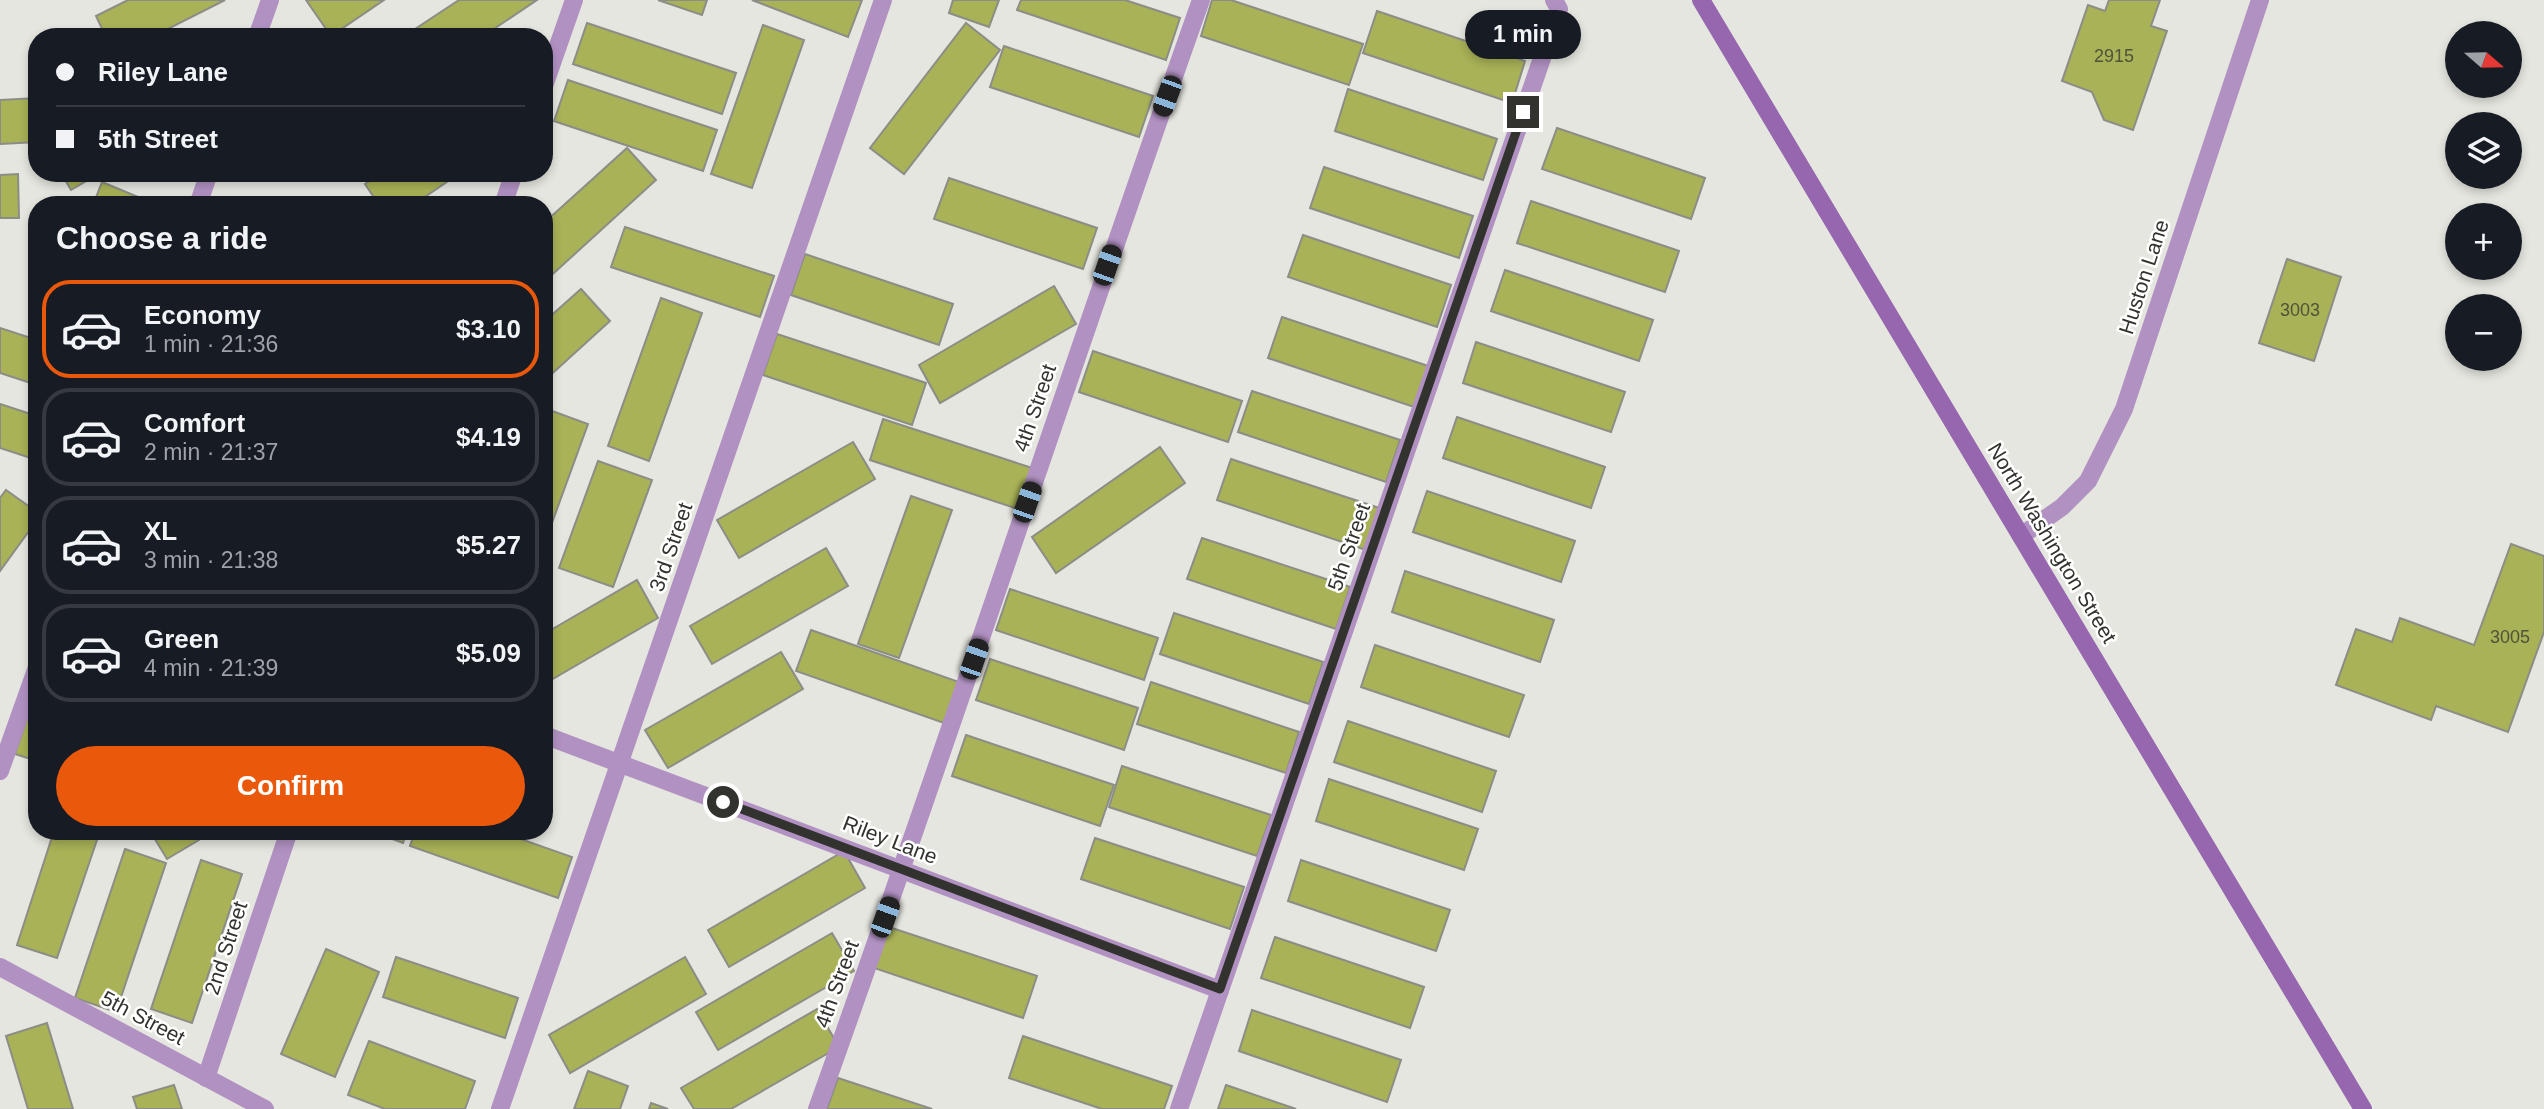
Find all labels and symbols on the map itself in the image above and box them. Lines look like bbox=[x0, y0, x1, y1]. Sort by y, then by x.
callout: 1 min bbox=[1465, 10, 1581, 60]
north arrow bbox=[2445, 21, 2522, 98]
house number: 2915 bbox=[2094, 46, 2134, 66]
car bbox=[1150, 73, 1185, 119]
route end bbox=[1507, 96, 1539, 128]
street label: Huston Lane bbox=[2114, 217, 2173, 337]
car bbox=[1091, 242, 1124, 288]
house number: 3003 bbox=[2280, 300, 2320, 320]
street label: 4th Street bbox=[1009, 361, 1060, 455]
street label: North Washington Street bbox=[1984, 439, 2121, 647]
car bbox=[1011, 479, 1044, 525]
street label: 3rd Street bbox=[645, 499, 696, 594]
street label: 5th Street bbox=[1323, 500, 1374, 594]
house number: 3005 bbox=[2490, 627, 2530, 647]
car bbox=[958, 636, 991, 682]
route start bbox=[707, 786, 739, 818]
street label: Riley Lane bbox=[840, 811, 941, 868]
car bbox=[868, 894, 903, 940]
street label: 2nd Street bbox=[200, 898, 251, 997]
street label: 4th Street bbox=[810, 937, 863, 1031]
street label: 5th Street bbox=[98, 986, 189, 1049]

